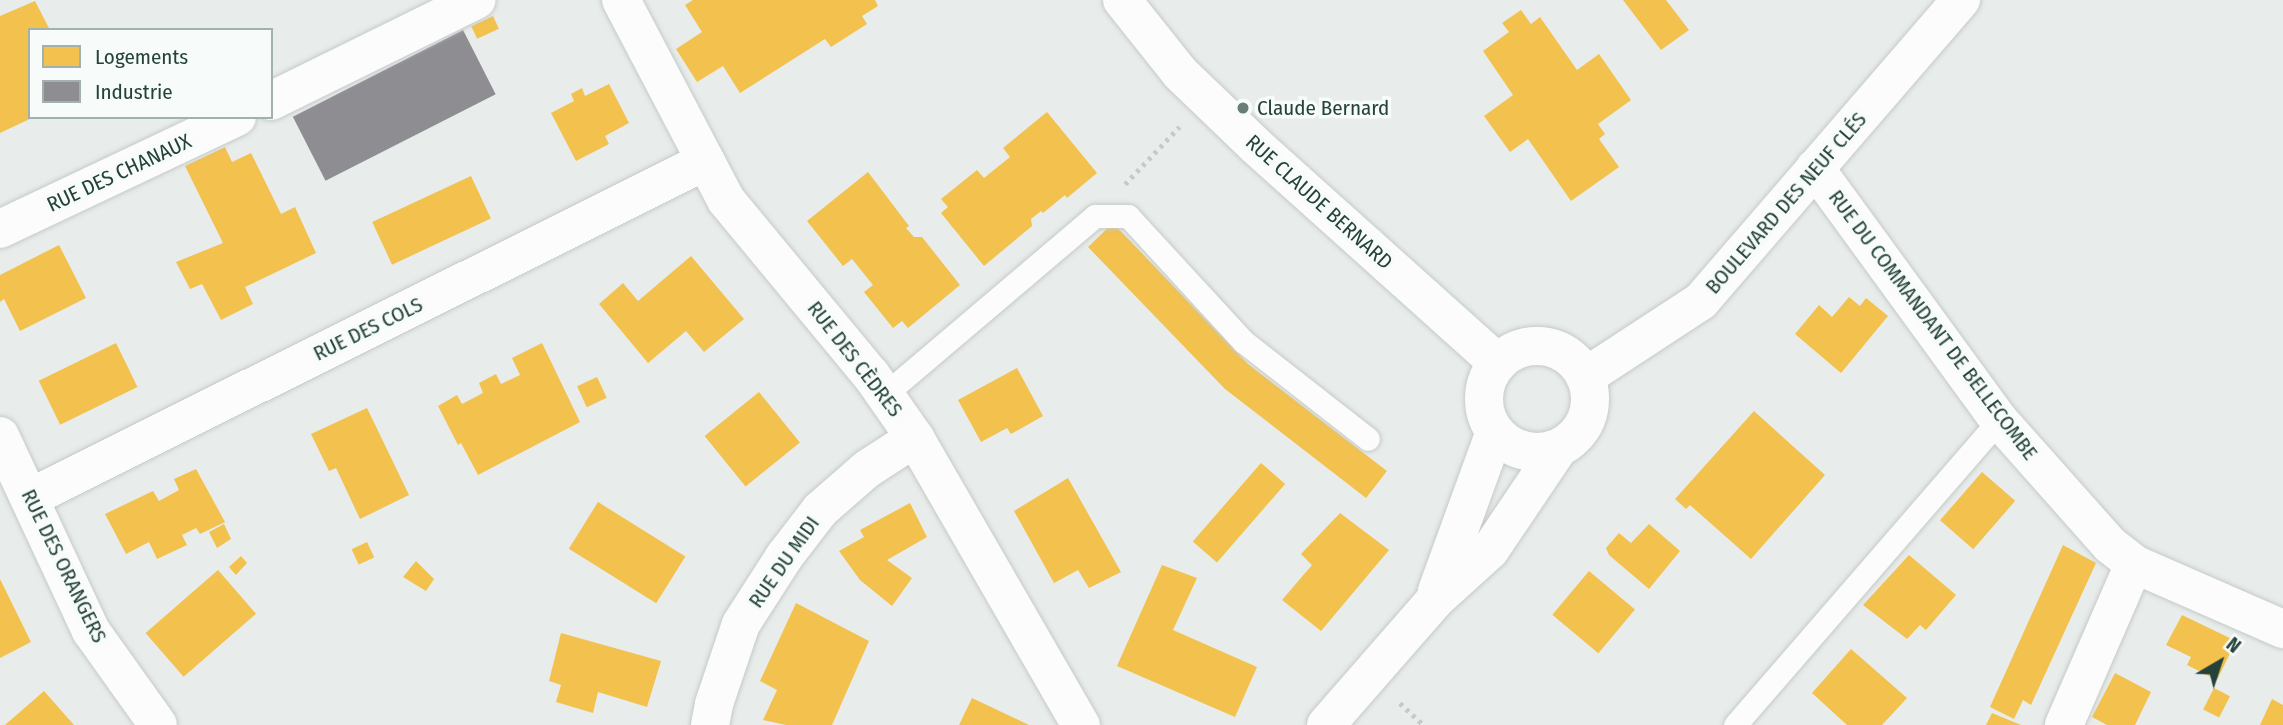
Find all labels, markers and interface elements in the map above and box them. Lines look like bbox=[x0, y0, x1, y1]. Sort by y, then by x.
legend bbox=[28, 28, 273, 119]
text: Logements bbox=[95, 44, 188, 70]
text: Industrie bbox=[95, 79, 173, 105]
place label: Claude Bernard bbox=[1257, 95, 1389, 121]
marker: Claude Bernard bbox=[1235, 100, 1251, 116]
street label: BOULEVARD DES NEUF CLÉS bbox=[1700, 107, 1872, 299]
street label: RUE DES CHANAUX bbox=[43, 129, 195, 217]
street label: RUE CLAUDE BERNARD bbox=[1240, 129, 1398, 275]
street label: RUE DU COMMANDANT DE BELLECOMBE bbox=[1823, 185, 2043, 465]
street label: RUE DES COLS bbox=[309, 292, 427, 366]
street label: RUE DES CÈDRES bbox=[802, 296, 908, 422]
street label: RUE DES ORANGERS bbox=[16, 485, 112, 647]
street label: RUE DU MIDI bbox=[743, 511, 825, 613]
north arrow bbox=[2185, 627, 2255, 697]
text: N bbox=[2222, 633, 2245, 658]

